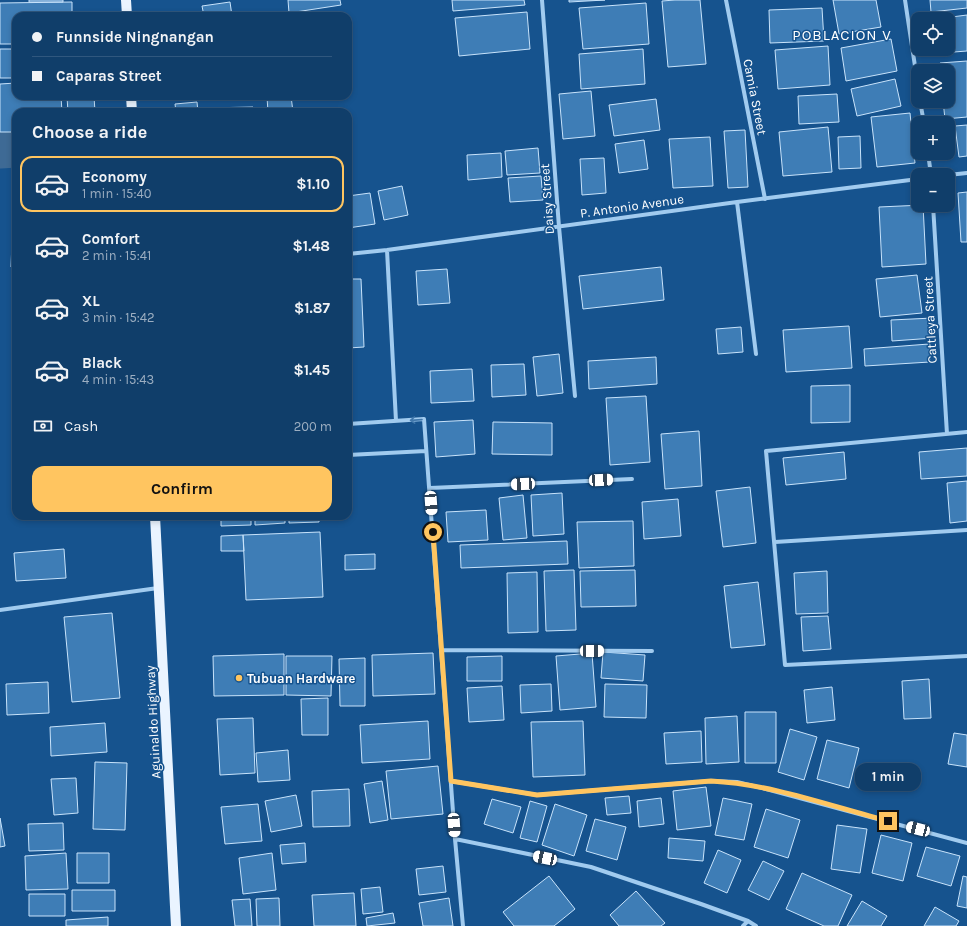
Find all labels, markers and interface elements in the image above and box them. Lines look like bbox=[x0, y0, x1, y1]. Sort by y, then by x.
map controls bbox=[911, 12, 955, 212]
button: locate bbox=[911, 12, 955, 56]
district label: POBLACION V bbox=[792, 26, 892, 44]
text: Funnside Ningnangan bbox=[56, 28, 214, 46]
street label: Camia Street bbox=[740, 58, 770, 136]
button: layers bbox=[911, 64, 955, 108]
text: Caparas Street bbox=[56, 67, 162, 85]
button: + bbox=[911, 116, 955, 160]
text: Choose a ride bbox=[32, 121, 147, 143]
street label: Daisy Street bbox=[537, 163, 557, 235]
icon: car bbox=[34, 166, 70, 202]
text: Economy bbox=[82, 168, 147, 186]
button: − bbox=[911, 168, 955, 212]
text: $1.10 bbox=[296, 175, 330, 193]
text: 1 min · 15:40 bbox=[82, 186, 151, 201]
street label: P. Antonio Avenue bbox=[579, 191, 685, 221]
icon: car bbox=[34, 228, 70, 264]
text: Comfort bbox=[82, 230, 140, 248]
text: $1.48 bbox=[292, 237, 330, 255]
text: 2 min · 15:41 bbox=[82, 248, 151, 263]
street label: Cattleya Street bbox=[920, 276, 940, 364]
icon: car bbox=[34, 290, 70, 326]
text: XL bbox=[82, 292, 100, 310]
text: $1.87 bbox=[294, 299, 330, 317]
text: 3 min · 15:42 bbox=[82, 310, 155, 325]
icon: car bbox=[34, 352, 70, 388]
text: Black bbox=[82, 354, 122, 372]
text: $1.45 bbox=[293, 361, 330, 379]
text: 4 min · 15:43 bbox=[82, 372, 154, 387]
icon: cash bbox=[32, 415, 54, 437]
one-way arrow bbox=[410, 416, 423, 423]
text: Cash bbox=[64, 417, 98, 435]
text: 200 m bbox=[294, 419, 332, 434]
button: Confirm bbox=[32, 466, 332, 512]
car bbox=[589, 473, 613, 487]
car bbox=[511, 477, 535, 491]
car bbox=[424, 491, 438, 515]
route start bbox=[424, 523, 442, 541]
car bbox=[580, 645, 604, 657]
street label: Aguinaldo Highway bbox=[143, 665, 163, 779]
place label: Tubuan Hardware bbox=[247, 671, 356, 686]
marker: Tubuan Hardware bbox=[234, 673, 244, 683]
callout: 1 min bbox=[855, 763, 921, 791]
text: 1 min bbox=[872, 769, 904, 784]
route end bbox=[879, 812, 897, 830]
car bbox=[447, 813, 461, 837]
car bbox=[905, 820, 931, 838]
car bbox=[532, 850, 558, 866]

